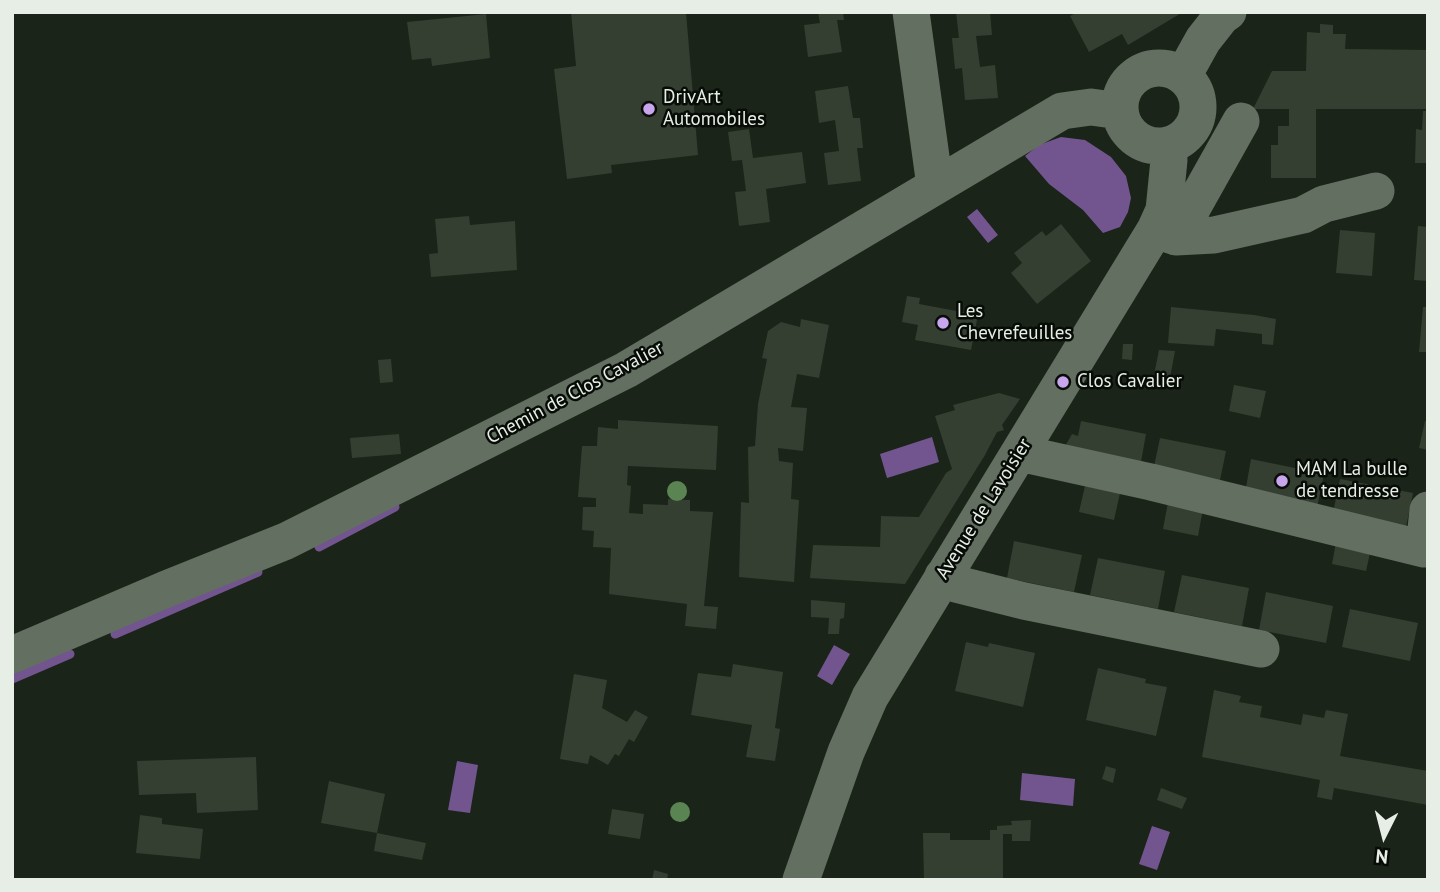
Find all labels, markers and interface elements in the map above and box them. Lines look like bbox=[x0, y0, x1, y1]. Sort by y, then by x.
place label: DrivArt Automobiles bbox=[663, 87, 765, 131]
marker: DrivArt Automobiles bbox=[641, 101, 657, 117]
place label: Les Chevrefeuilles bbox=[957, 301, 1072, 345]
marker: Les Chevrefeuilles bbox=[935, 315, 951, 331]
street label: Chemin de Clos Cavalier bbox=[483, 337, 667, 449]
place label: Clos Cavalier bbox=[1077, 371, 1182, 393]
marker: Clos Cavalier bbox=[1055, 374, 1071, 390]
street label: Avenue de Lavoisier bbox=[932, 434, 1036, 584]
place label: MAM La bulle de tendresse bbox=[1296, 459, 1407, 503]
marker: MAM La bulle de tendresse bbox=[1274, 473, 1290, 489]
north arrow bbox=[1349, 801, 1419, 871]
text: N bbox=[1374, 844, 1389, 869]

